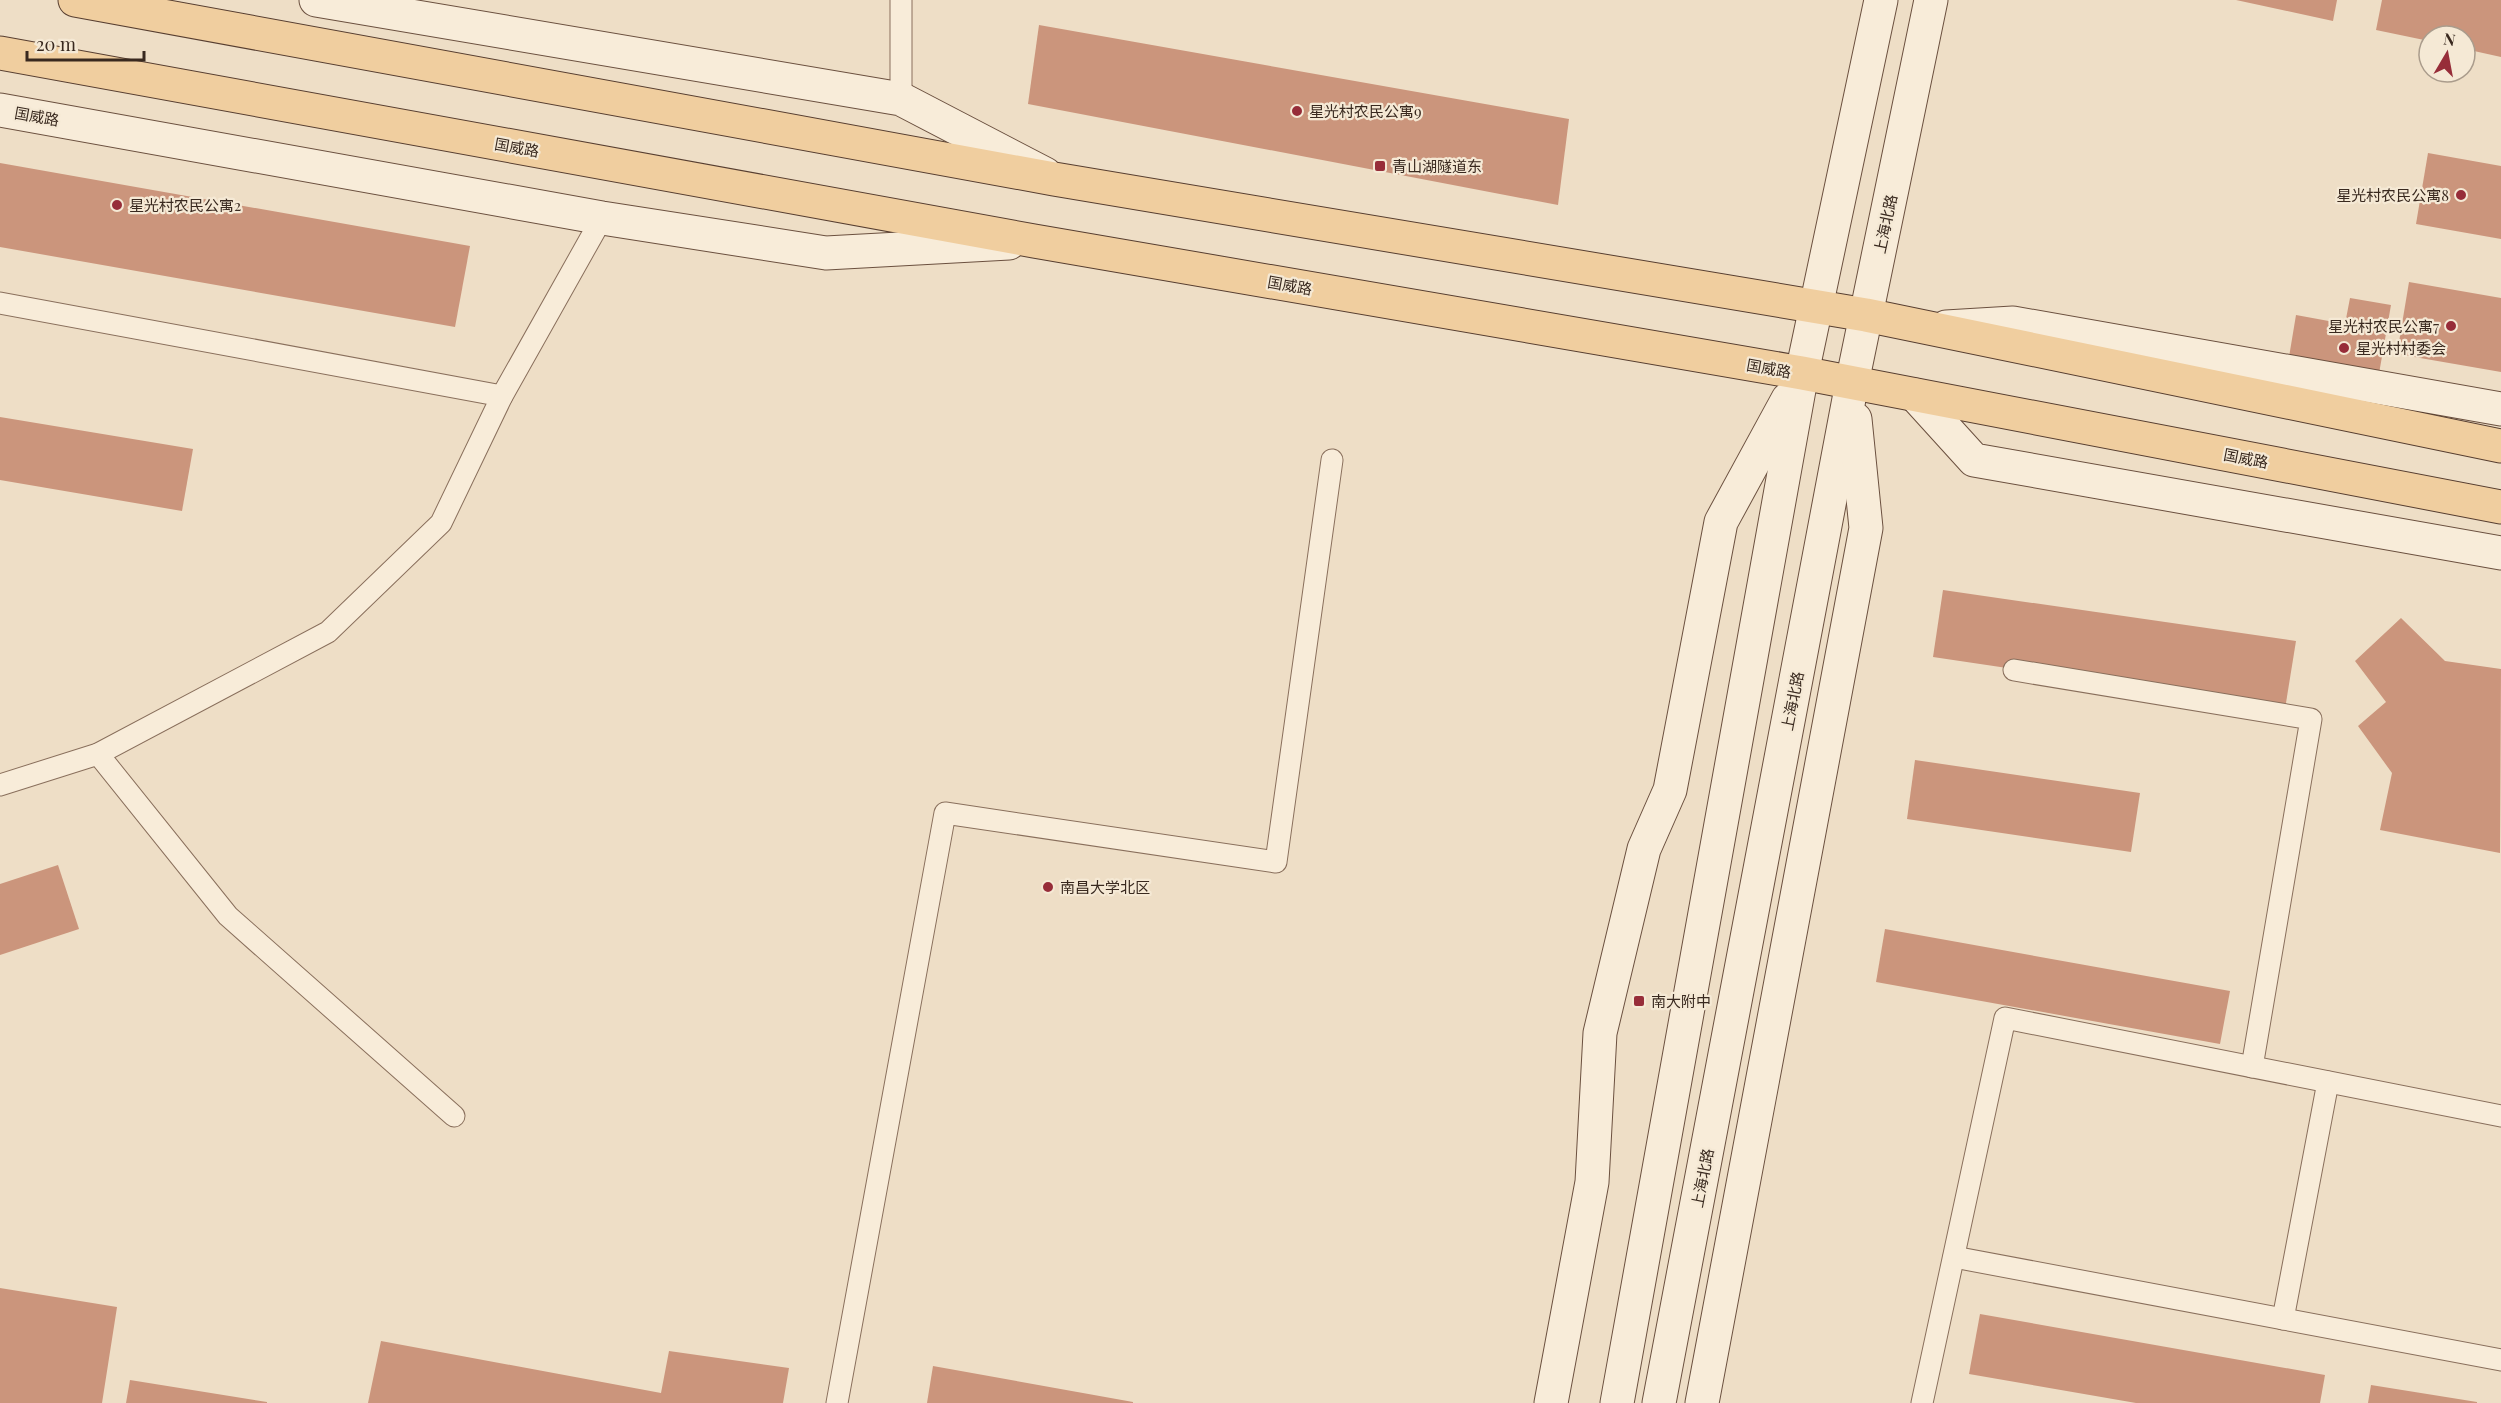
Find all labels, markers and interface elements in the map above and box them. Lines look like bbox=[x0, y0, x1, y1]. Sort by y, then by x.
scale bar bbox=[27, 24, 144, 62]
north arrow bbox=[2417, 24, 2477, 84]
text: N bbox=[2442, 27, 2458, 50]
text: 20 m bbox=[36, 32, 76, 56]
place label: 星光村农民公寓9 bbox=[1309, 101, 1422, 121]
street label: 国威路 bbox=[13, 102, 61, 130]
marker: 星光村农民公寓9 bbox=[1290, 104, 1304, 118]
street label: 国威路 bbox=[493, 133, 541, 161]
place label: 青山湖隧道东 bbox=[1392, 156, 1482, 176]
marker: 青山湖隧道东 bbox=[1373, 159, 1387, 173]
place label: 星光村农民公寓8 bbox=[2336, 185, 2449, 205]
marker: 星光村农民公寓8 bbox=[2454, 188, 2468, 202]
street label: 上海北路 bbox=[1869, 193, 1901, 255]
place label: 星光村农民公寓2 bbox=[129, 195, 241, 215]
marker: 星光村农民公寓2 bbox=[110, 198, 124, 212]
street label: 国威路 bbox=[1266, 271, 1314, 299]
place label: 星光村农民公寓7 bbox=[2328, 316, 2439, 336]
marker: 星光村农民公寓7 bbox=[2444, 319, 2458, 333]
place label: 星光村村委会 bbox=[2356, 338, 2446, 358]
marker: 星光村村委会 bbox=[2337, 341, 2351, 355]
street label: 国威路 bbox=[1745, 354, 1793, 382]
street label: 国威路 bbox=[2222, 444, 2270, 472]
street label: 上海北路 bbox=[1776, 670, 1808, 732]
place label: 南昌大学北区 bbox=[1060, 877, 1150, 897]
marker: 南昌大学北区 bbox=[1041, 880, 1055, 894]
place label: 南大附中 bbox=[1651, 991, 1711, 1011]
marker: 南大附中 bbox=[1632, 994, 1646, 1008]
street label: 上海北路 bbox=[1686, 1147, 1718, 1209]

